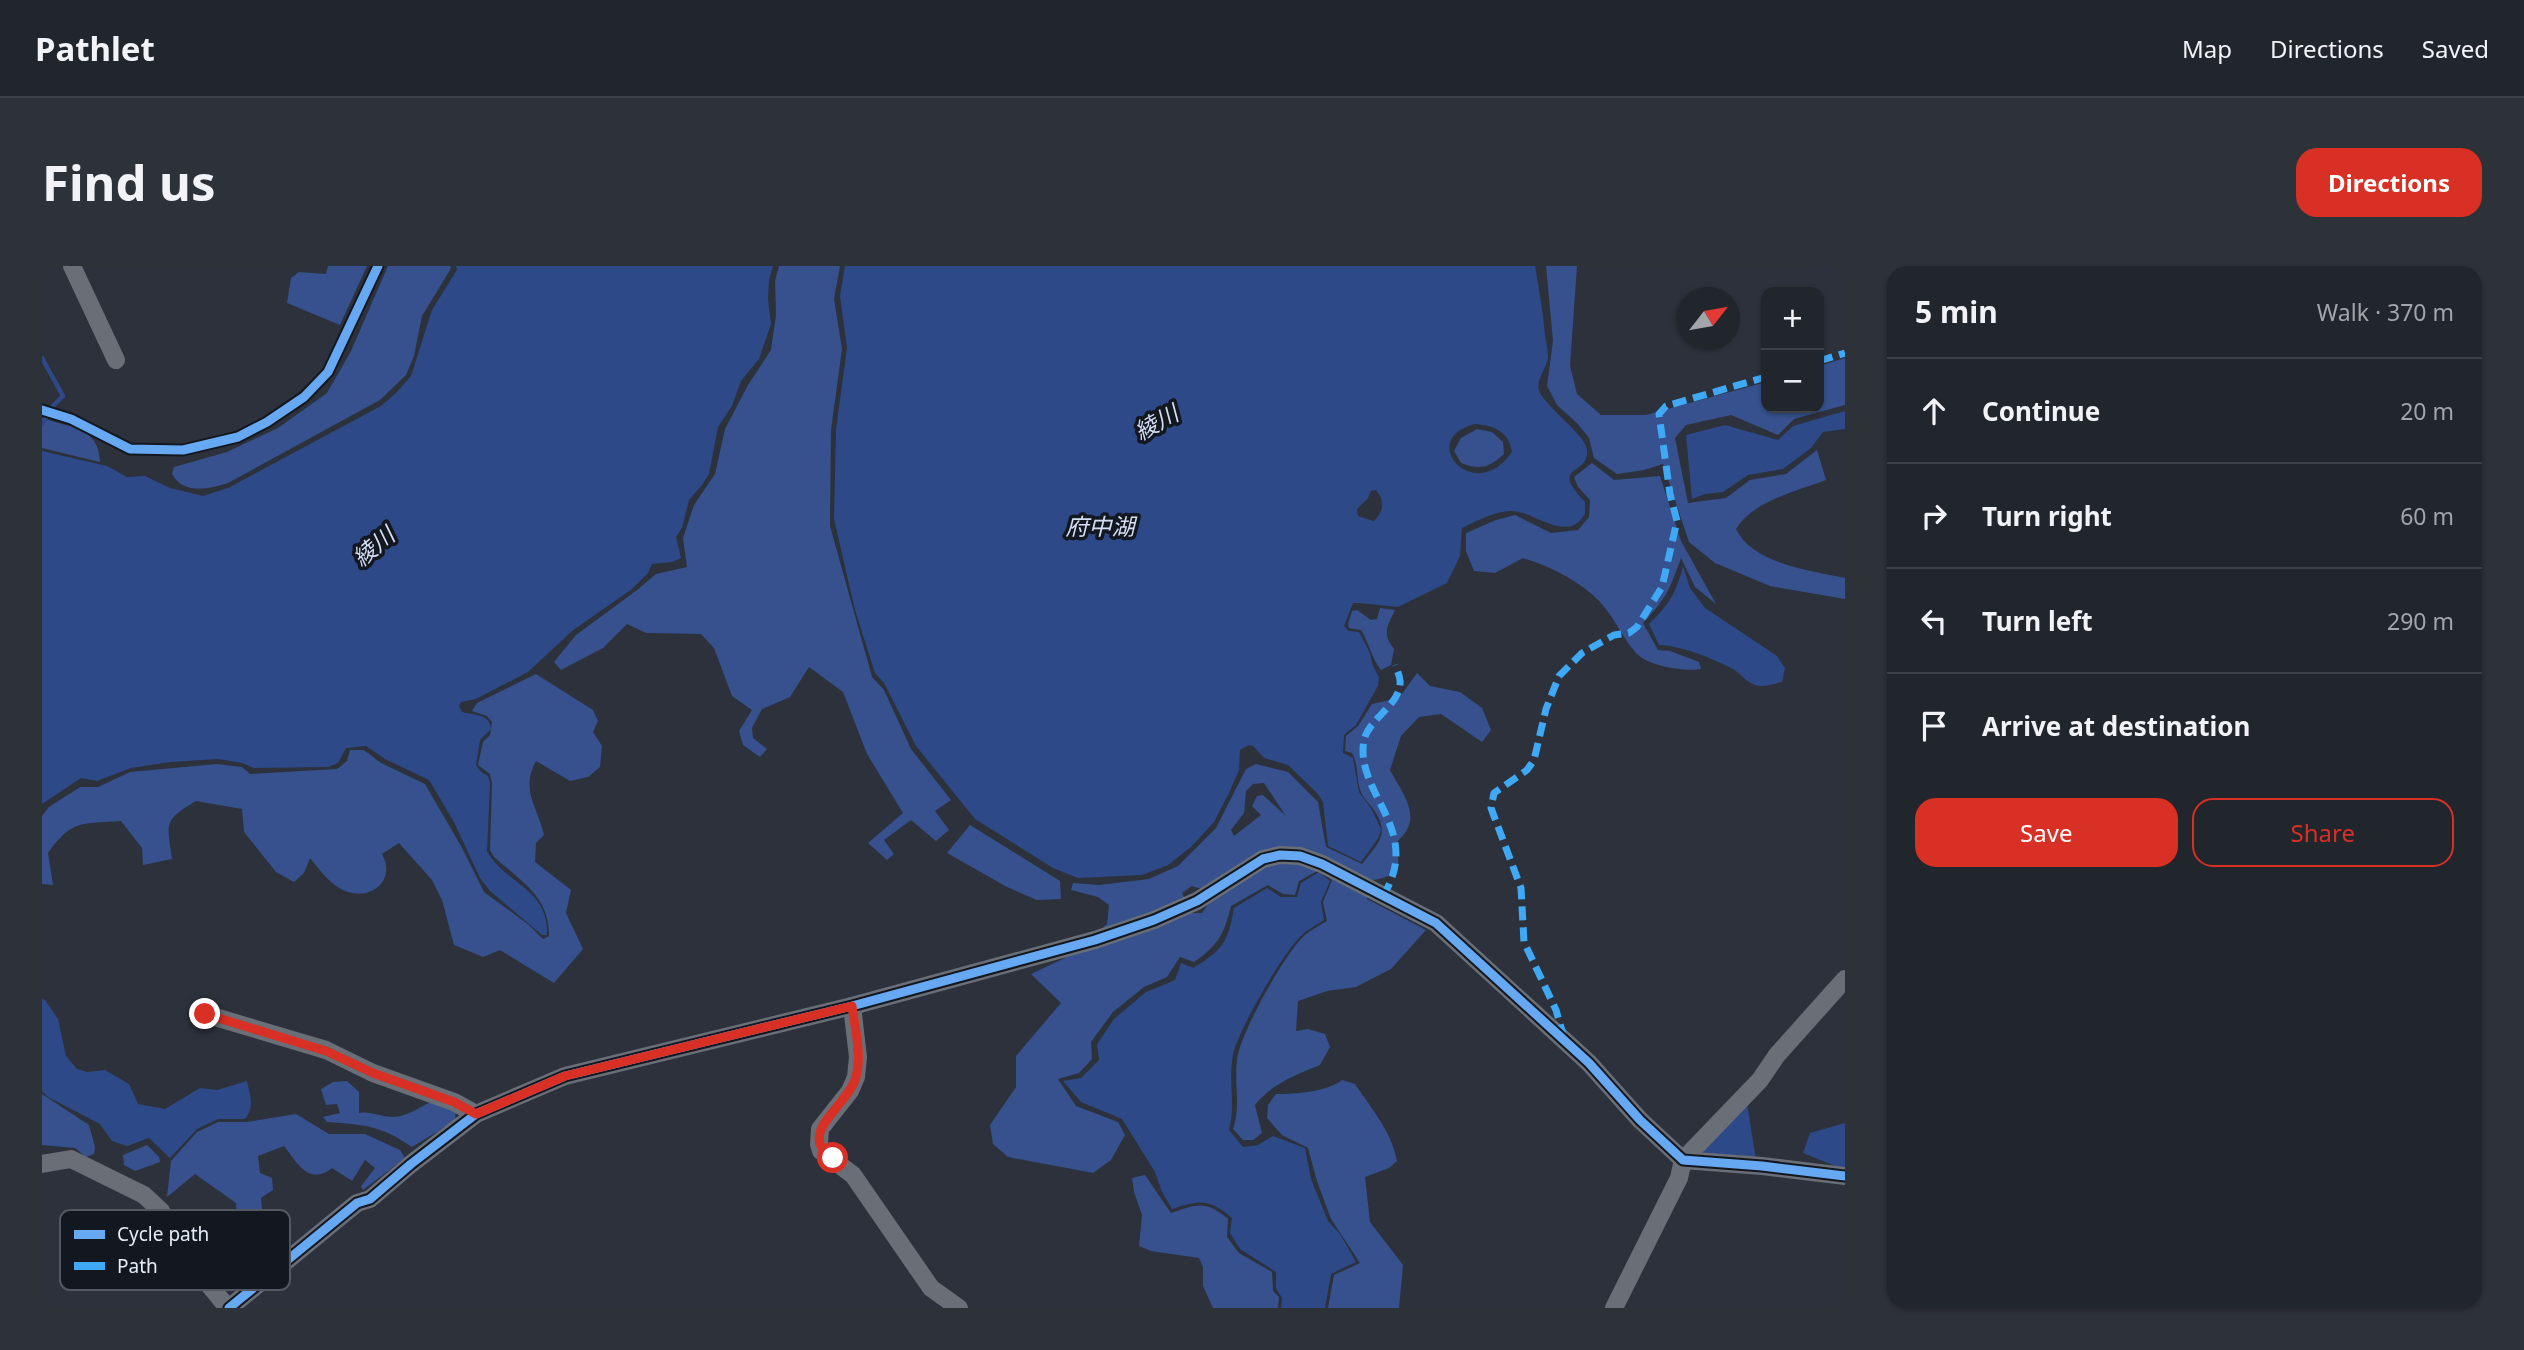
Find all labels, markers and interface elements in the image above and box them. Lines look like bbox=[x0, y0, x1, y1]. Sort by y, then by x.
text: Pathlet bbox=[35, 26, 155, 71]
text: Map bbox=[2182, 32, 2232, 65]
text: Directions bbox=[2270, 32, 2384, 65]
text: Saved bbox=[2422, 32, 2489, 65]
button: Directions bbox=[2296, 148, 2482, 217]
text: Find us bbox=[42, 149, 216, 215]
north arrow bbox=[1677, 287, 1740, 350]
map controls bbox=[1761, 287, 1824, 413]
button: + bbox=[1761, 287, 1824, 350]
text: 5 min bbox=[1915, 291, 1998, 332]
text: Walk · 370 m bbox=[2317, 296, 2454, 328]
button: − bbox=[1761, 350, 1824, 413]
icon: ahead bbox=[1915, 392, 1953, 430]
text: Continue bbox=[1982, 393, 2100, 429]
water label: 綾川 bbox=[1128, 395, 1186, 447]
text: 20 m bbox=[2400, 395, 2454, 427]
icon: right bbox=[1915, 497, 1953, 535]
text: Turn right bbox=[1982, 498, 2112, 534]
text: 60 m bbox=[2400, 500, 2454, 532]
water label: 府中湖 bbox=[1066, 510, 1138, 542]
water label: 綾川 bbox=[345, 517, 403, 573]
icon: left bbox=[1915, 602, 1953, 640]
text: Turn left bbox=[1982, 603, 2093, 639]
text: 290 m bbox=[2387, 605, 2454, 637]
icon: arrive bbox=[1915, 707, 1953, 745]
text: Arrive at destination bbox=[1982, 708, 2251, 744]
button: Save bbox=[1915, 798, 2178, 867]
button: Share bbox=[2192, 798, 2454, 867]
route end bbox=[189, 998, 220, 1029]
route start bbox=[817, 1142, 848, 1173]
legend bbox=[60, 1210, 290, 1290]
text: Cycle path bbox=[117, 1221, 209, 1247]
text: Path bbox=[117, 1253, 158, 1279]

